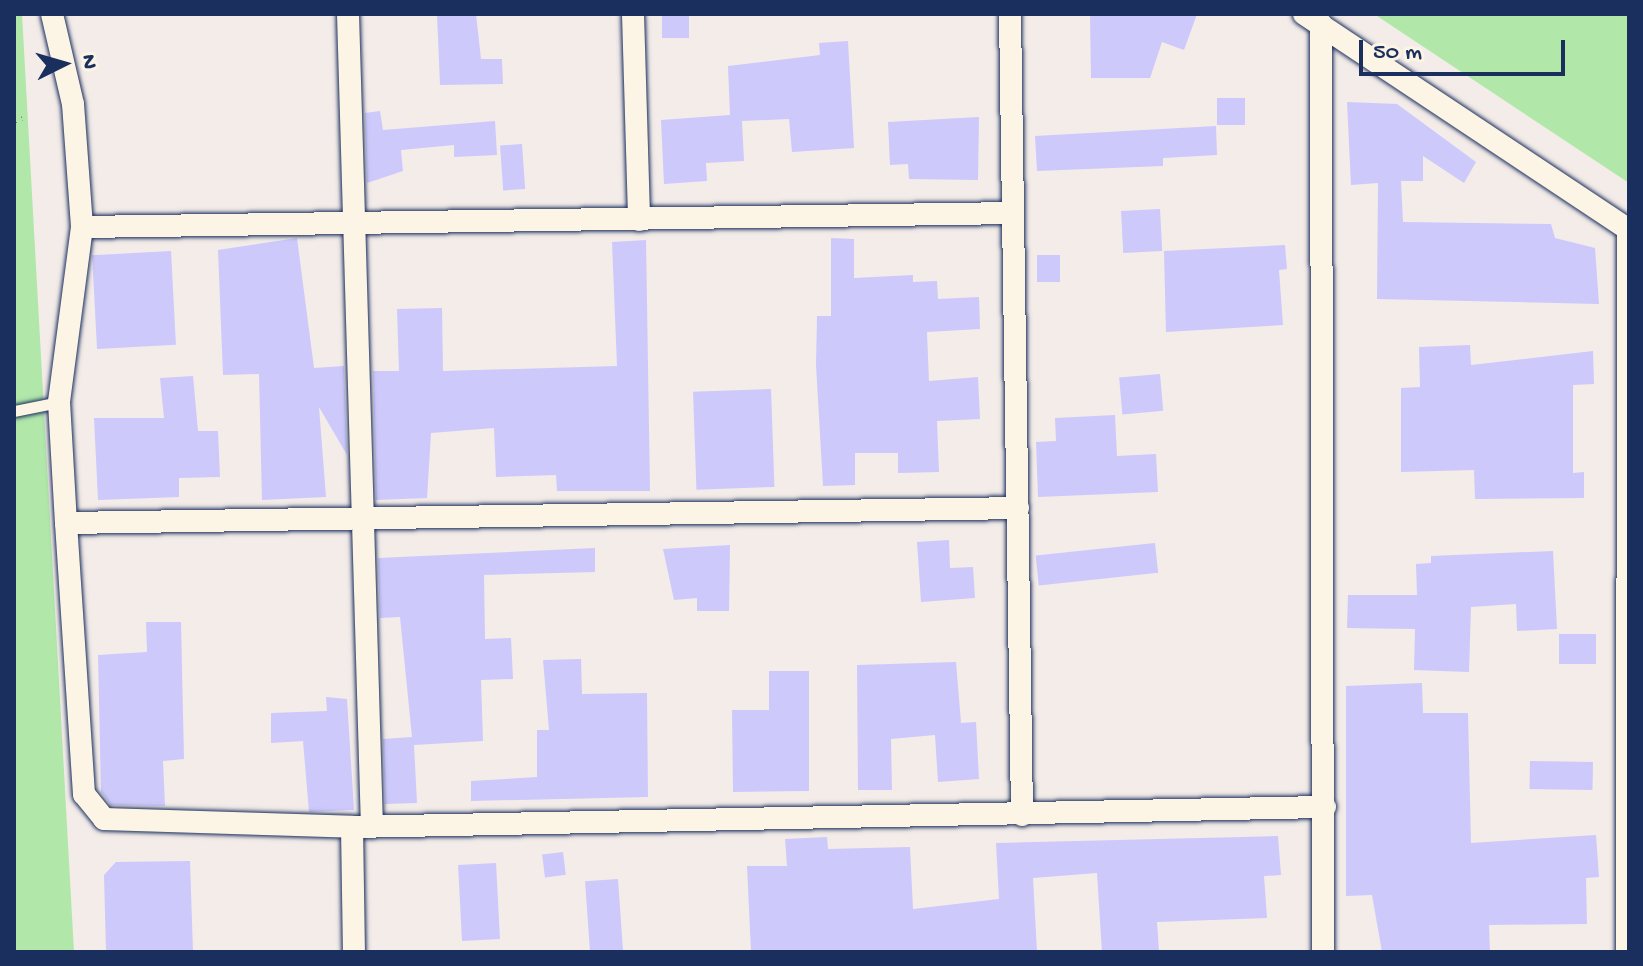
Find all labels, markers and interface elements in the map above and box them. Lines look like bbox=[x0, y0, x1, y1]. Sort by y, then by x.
north arrow bbox=[24, 24, 104, 104]
scale bar bbox=[1363, 24, 1569, 74]
text: 50 m bbox=[1373, 39, 1422, 68]
text: N bbox=[74, 54, 101, 70]

